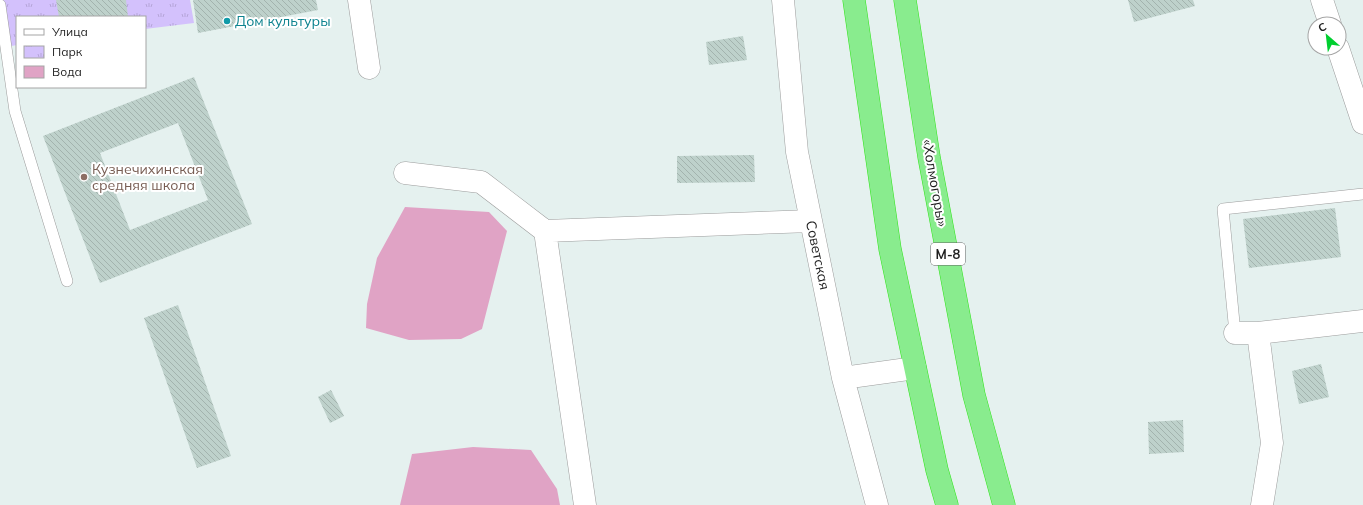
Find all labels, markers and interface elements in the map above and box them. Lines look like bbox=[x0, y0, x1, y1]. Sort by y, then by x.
place label: Дом культуры bbox=[235, 12, 331, 30]
legend bbox=[16, 16, 146, 88]
marker: Дом культуры bbox=[222, 16, 232, 26]
north arrow bbox=[1307, 16, 1347, 56]
text: С bbox=[1316, 19, 1329, 35]
text: Улица bbox=[51, 24, 88, 39]
text: Парк bbox=[52, 44, 83, 59]
text: Вода bbox=[52, 64, 82, 79]
street label: «Холмогоры» bbox=[918, 138, 952, 228]
place label: Кузнечихинская средняя школа bbox=[92, 160, 203, 194]
marker: Кузнечихинская средняя школа bbox=[79, 172, 89, 182]
street label: Советская bbox=[802, 219, 834, 291]
road number: М-8 bbox=[931, 243, 965, 265]

